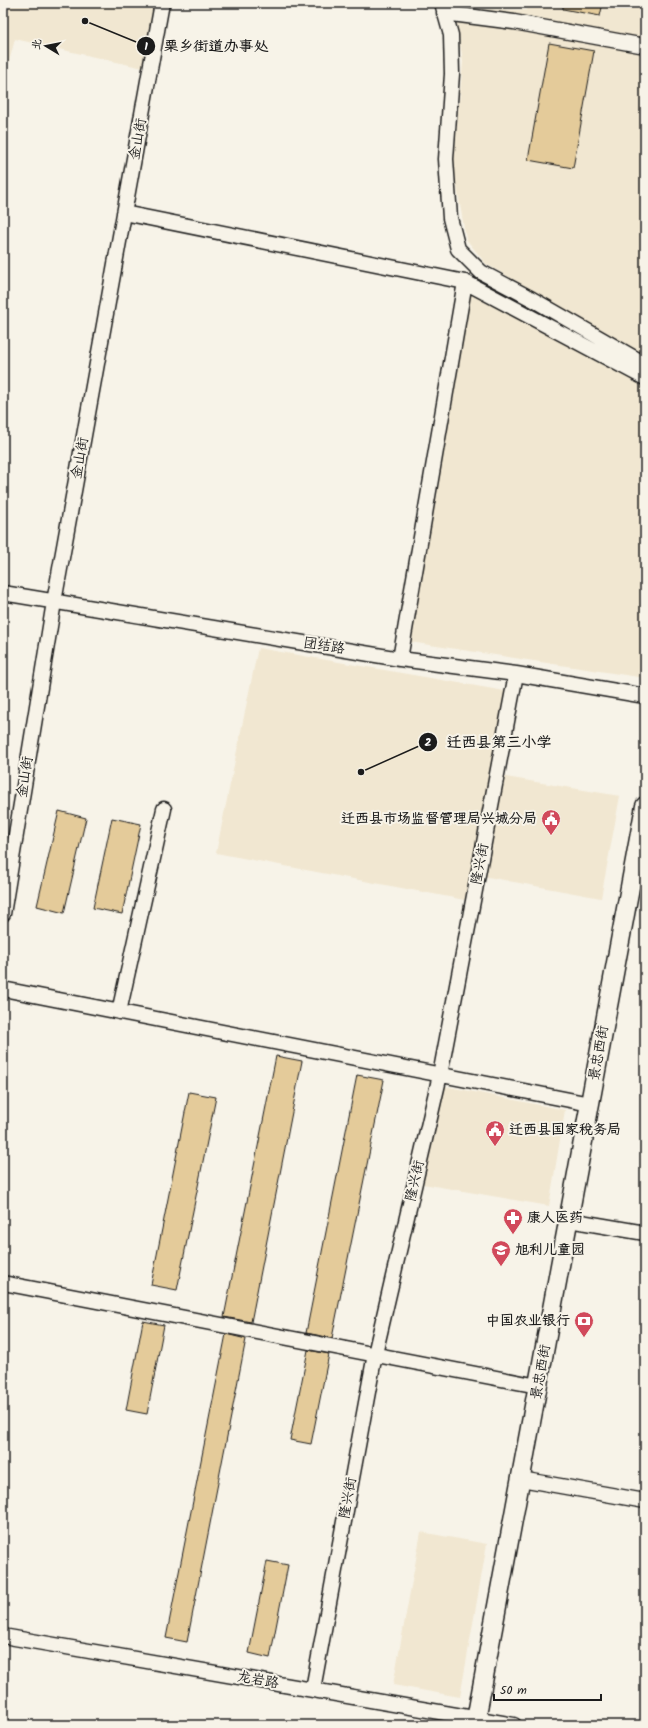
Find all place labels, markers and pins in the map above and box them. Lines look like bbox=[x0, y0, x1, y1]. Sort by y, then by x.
callout: 栗乡街道办事处 bbox=[136, 32, 277, 59]
callout: 迁西县第三小学 bbox=[418, 728, 559, 755]
place label: 迁西县市场监督管理局兴城分局 bbox=[341, 808, 537, 830]
public building icon: 迁西县市场监督管理局兴城分局 bbox=[540, 808, 562, 836]
public building icon: 迁西县国家税务局 bbox=[484, 1119, 506, 1147]
place label: 迁西县国家税务局 bbox=[509, 1119, 621, 1141]
pharmacy icon: 康人医药 bbox=[502, 1207, 524, 1235]
place label: 康人医药 bbox=[527, 1207, 583, 1229]
school or university icon: 旭利儿童园 bbox=[490, 1239, 512, 1267]
place label: 旭利儿童园 bbox=[515, 1239, 585, 1261]
place label: 中国农业银行 bbox=[486, 1310, 570, 1332]
bank icon: 中国农业银行 bbox=[573, 1310, 595, 1338]

